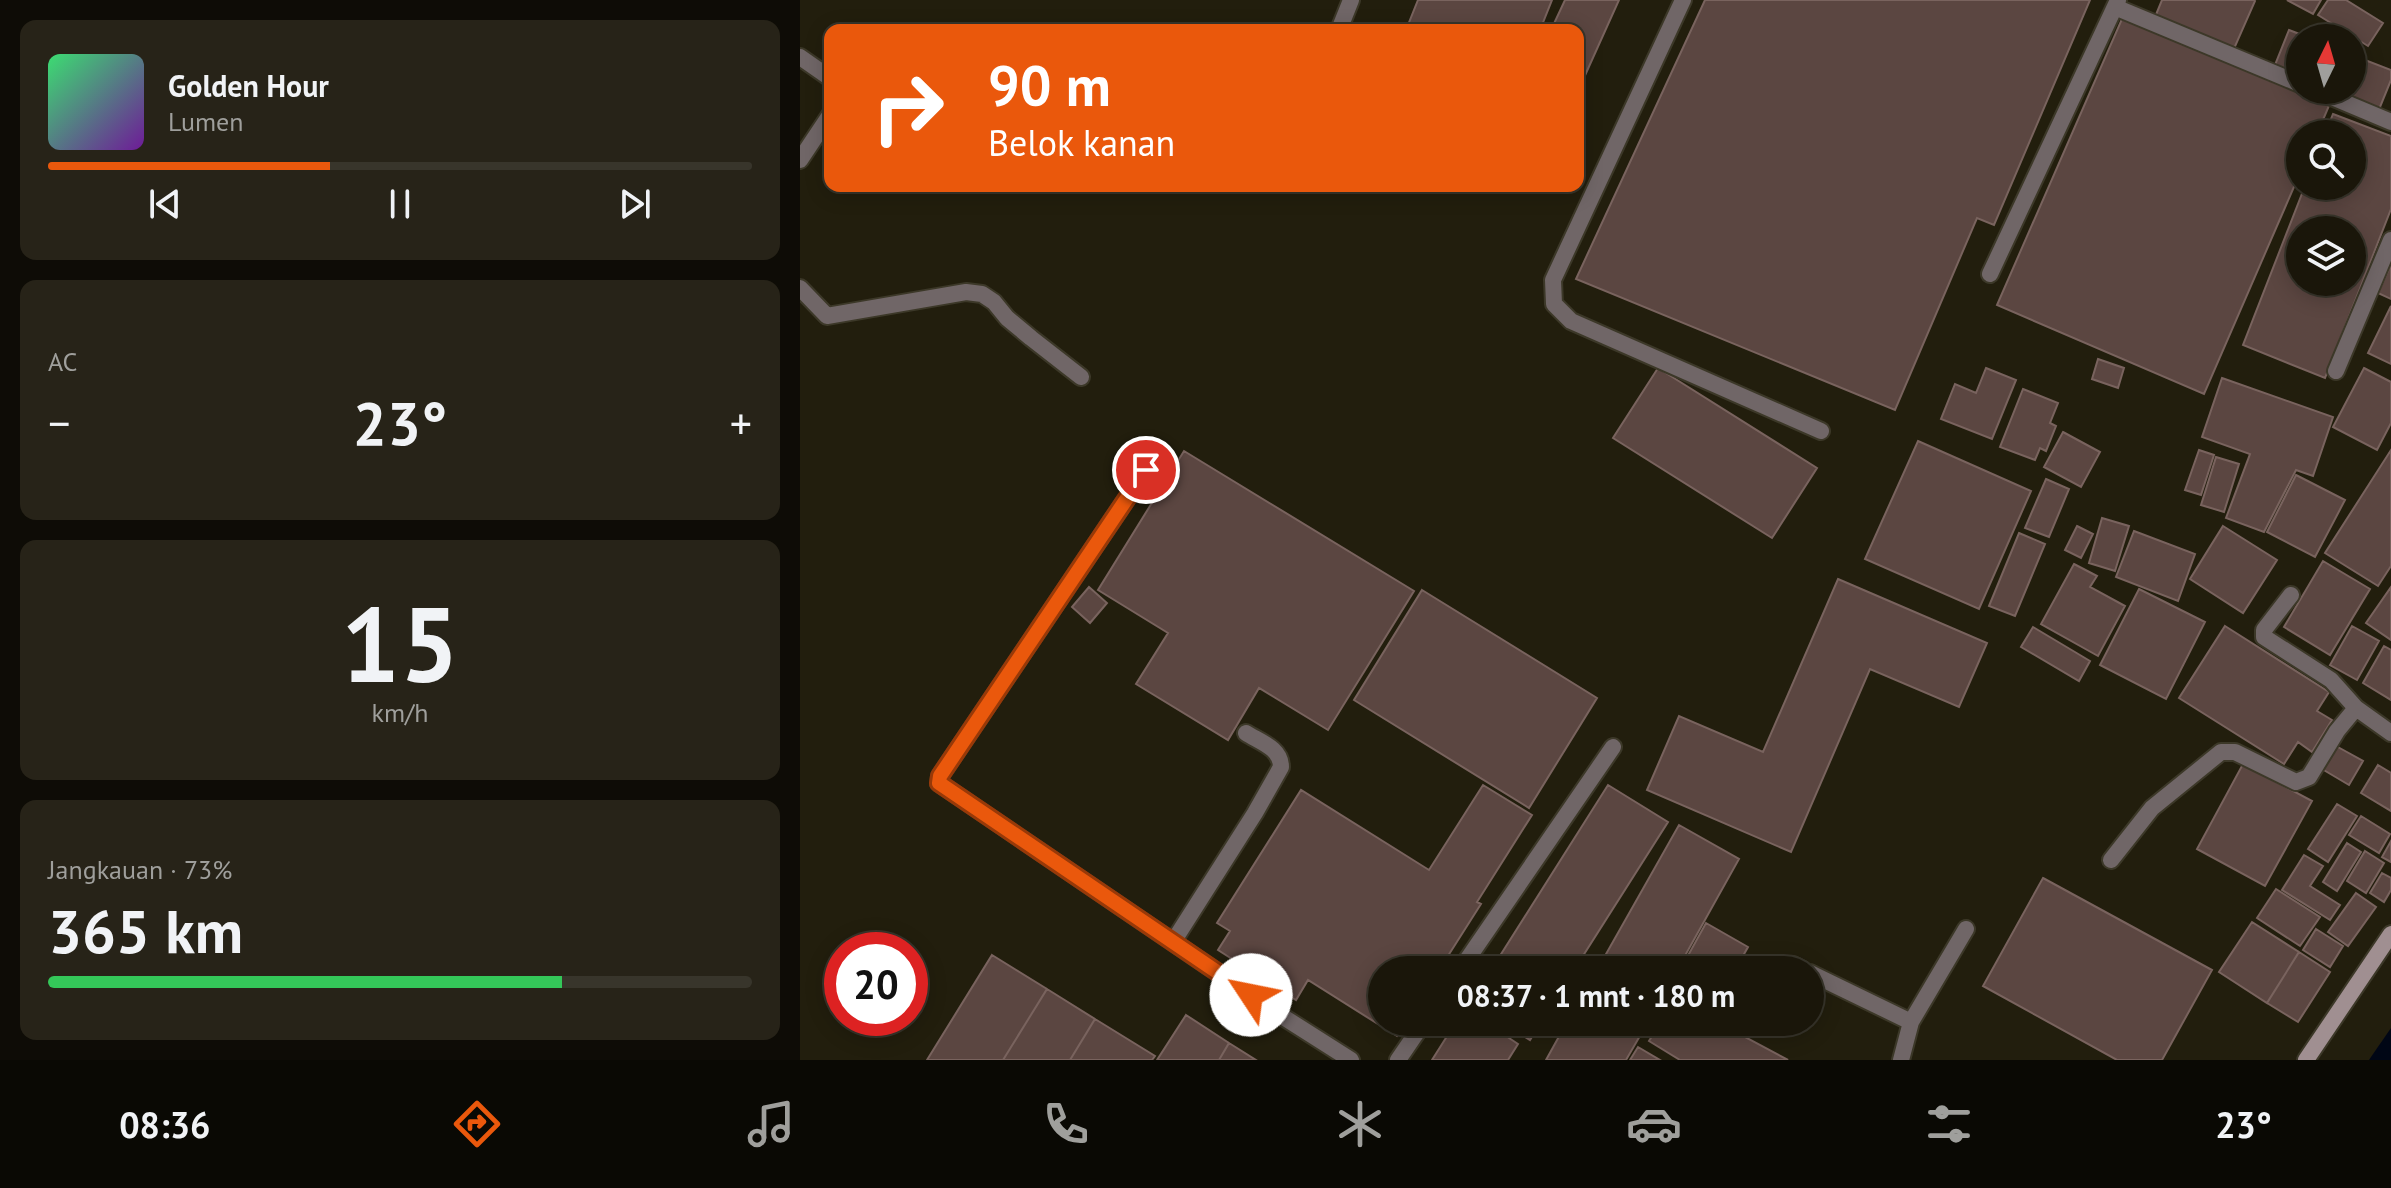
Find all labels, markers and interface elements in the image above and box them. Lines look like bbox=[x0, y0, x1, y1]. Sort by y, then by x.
north arrow bbox=[2286, 24, 2366, 104]
map controls bbox=[2286, 24, 2366, 296]
text: 90 m bbox=[988, 49, 1111, 121]
icon: right bbox=[856, 56, 960, 160]
text: Golden Hour bbox=[168, 66, 329, 105]
text: Lumen bbox=[168, 105, 243, 138]
text: Belok kanan bbox=[988, 119, 1175, 166]
button: search bbox=[2286, 120, 2366, 200]
icon: previous bbox=[143, 182, 187, 226]
icon: pause bbox=[378, 182, 422, 226]
icon: next bbox=[613, 182, 657, 226]
button: layers bbox=[2286, 216, 2366, 296]
text: AC bbox=[48, 345, 77, 378]
text: 23° bbox=[353, 384, 447, 462]
text: − bbox=[48, 394, 70, 451]
text: + bbox=[730, 394, 752, 451]
pin bbox=[1112, 436, 1180, 504]
icon: arrive bbox=[1124, 448, 1168, 492]
text: 15 bbox=[341, 576, 459, 711]
text: km/h bbox=[372, 696, 429, 729]
text: Jangkauan · 73% bbox=[48, 853, 232, 886]
text: 365 km bbox=[48, 892, 243, 970]
speed limit sign: 20 bbox=[824, 932, 928, 1036]
position arrow bbox=[1209, 953, 1293, 1037]
text: 08:37 · 1 mnt · 180 m bbox=[1457, 976, 1735, 1015]
icon: directions bbox=[449, 1096, 505, 1152]
icon: music bbox=[743, 1096, 799, 1152]
icon: phone bbox=[1038, 1096, 1094, 1152]
icon: climate bbox=[1332, 1096, 1388, 1152]
icon: car bbox=[1626, 1096, 1682, 1152]
icon: filters bbox=[1921, 1096, 1977, 1152]
text: 08:36 bbox=[119, 1101, 211, 1148]
text: 23° bbox=[2215, 1101, 2272, 1148]

